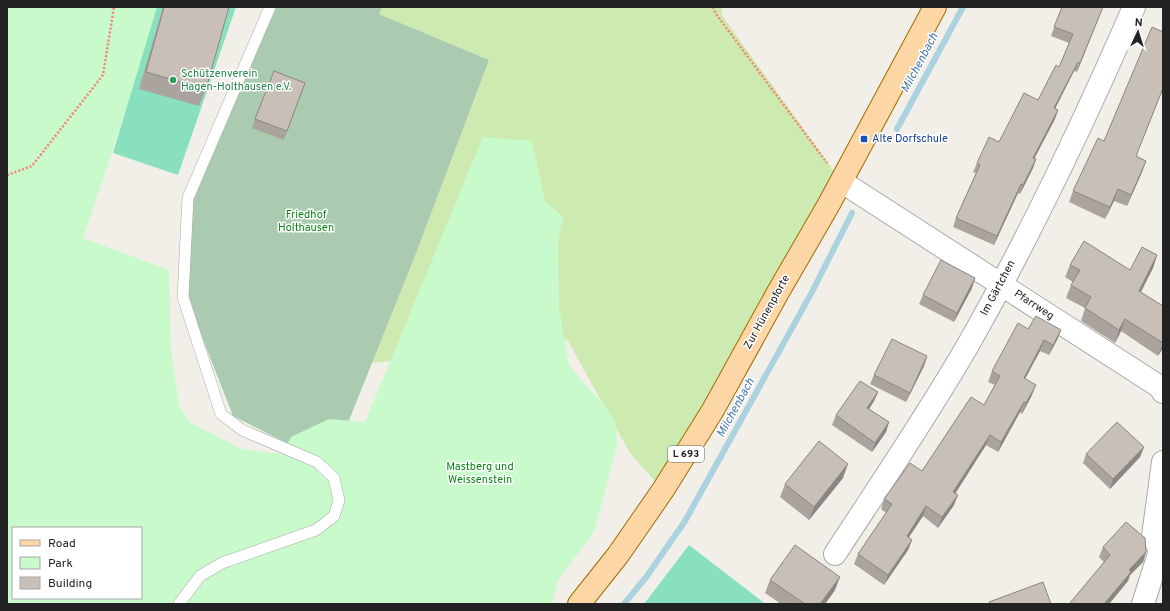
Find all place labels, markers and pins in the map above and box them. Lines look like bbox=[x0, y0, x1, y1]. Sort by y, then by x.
place label: Schützenverein Hagen-Holthausen e.V. bbox=[181, 67, 292, 94]
marker: Schützenverein Hagen-Holthausen e.V. bbox=[168, 75, 178, 85]
place label: Alte Dorfschule bbox=[872, 132, 948, 146]
marker: Alte Dorfschule bbox=[859, 134, 869, 144]

